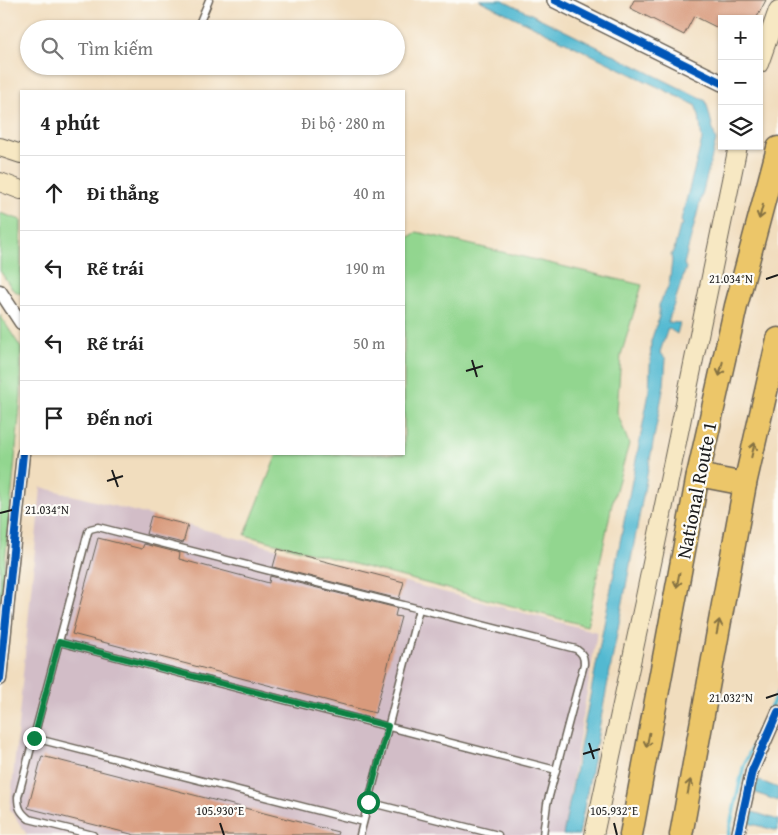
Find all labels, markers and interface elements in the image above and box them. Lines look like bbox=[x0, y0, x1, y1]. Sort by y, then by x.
map controls bbox=[718, 15, 763, 150]
button: + bbox=[718, 15, 763, 60]
search box bbox=[20, 20, 405, 75]
icon: search bbox=[38, 34, 66, 62]
text: Tìm kiếm bbox=[78, 34, 153, 62]
button: − bbox=[718, 60, 763, 105]
button: layers bbox=[718, 105, 763, 150]
text: 4 phút bbox=[40, 107, 100, 138]
text: Đi bộ · 280 m bbox=[301, 111, 385, 135]
icon: ahead bbox=[40, 179, 68, 207]
text: Đi thẳng bbox=[87, 179, 159, 207]
text: 40 m bbox=[353, 181, 385, 205]
one-way arrow bbox=[756, 203, 765, 219]
icon: left bbox=[40, 254, 68, 282]
text: Rẽ trái bbox=[87, 254, 144, 282]
text: 190 m bbox=[345, 256, 385, 280]
text: 21.034°N bbox=[709, 270, 753, 287]
icon: left bbox=[40, 329, 68, 357]
text: Rẽ trái bbox=[87, 329, 144, 357]
text: 50 m bbox=[353, 331, 385, 355]
one-way arrow bbox=[716, 361, 725, 377]
icon: arrive bbox=[40, 404, 68, 432]
text: Đến nơi bbox=[87, 404, 153, 432]
street label: National Route 1 bbox=[668, 419, 724, 561]
one-way arrow bbox=[749, 443, 758, 459]
text: 21.034°N bbox=[25, 501, 69, 518]
one-way arrow bbox=[673, 572, 682, 588]
one-way arrow bbox=[714, 620, 724, 636]
text: 21.032°N bbox=[709, 689, 753, 706]
route end bbox=[23, 727, 46, 750]
one-way arrow bbox=[643, 731, 652, 747]
one-way arrow bbox=[684, 779, 694, 795]
route start bbox=[357, 791, 380, 814]
text: 105.930°E bbox=[196, 802, 244, 819]
text: 105.932°E bbox=[590, 802, 638, 819]

